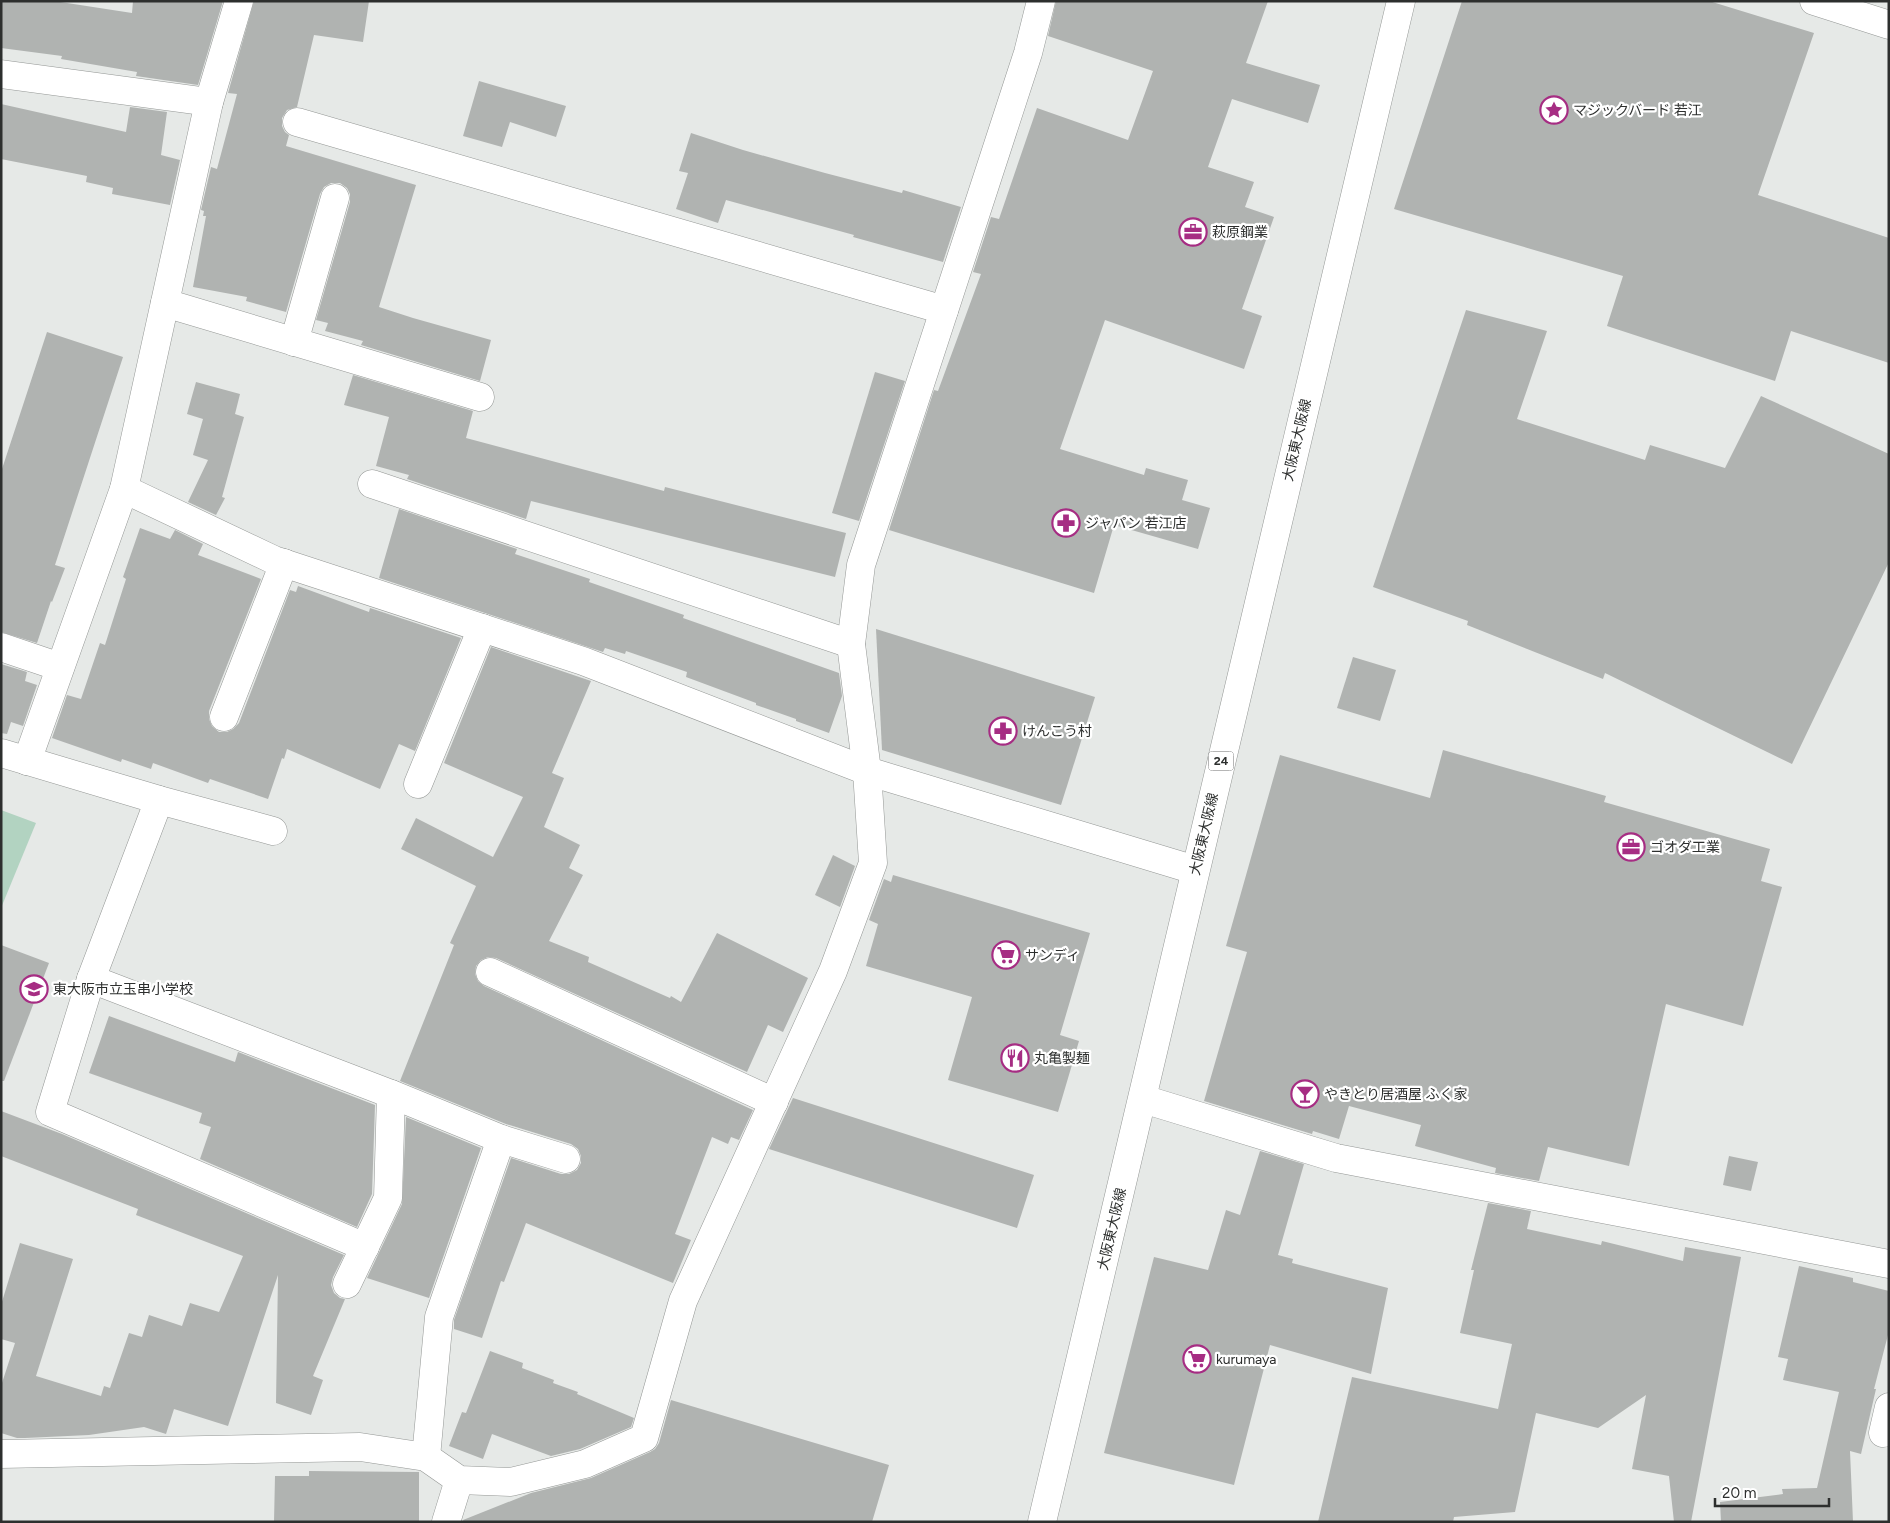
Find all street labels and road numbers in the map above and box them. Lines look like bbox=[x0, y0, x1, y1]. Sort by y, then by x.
street label: 大阪東大阪線 bbox=[1279, 397, 1315, 483]
road number: 24 bbox=[1208, 751, 1234, 770]
street label: 大阪東大阪線 bbox=[1186, 791, 1222, 877]
street label: 大阪東大阪線 bbox=[1094, 1186, 1130, 1272]

